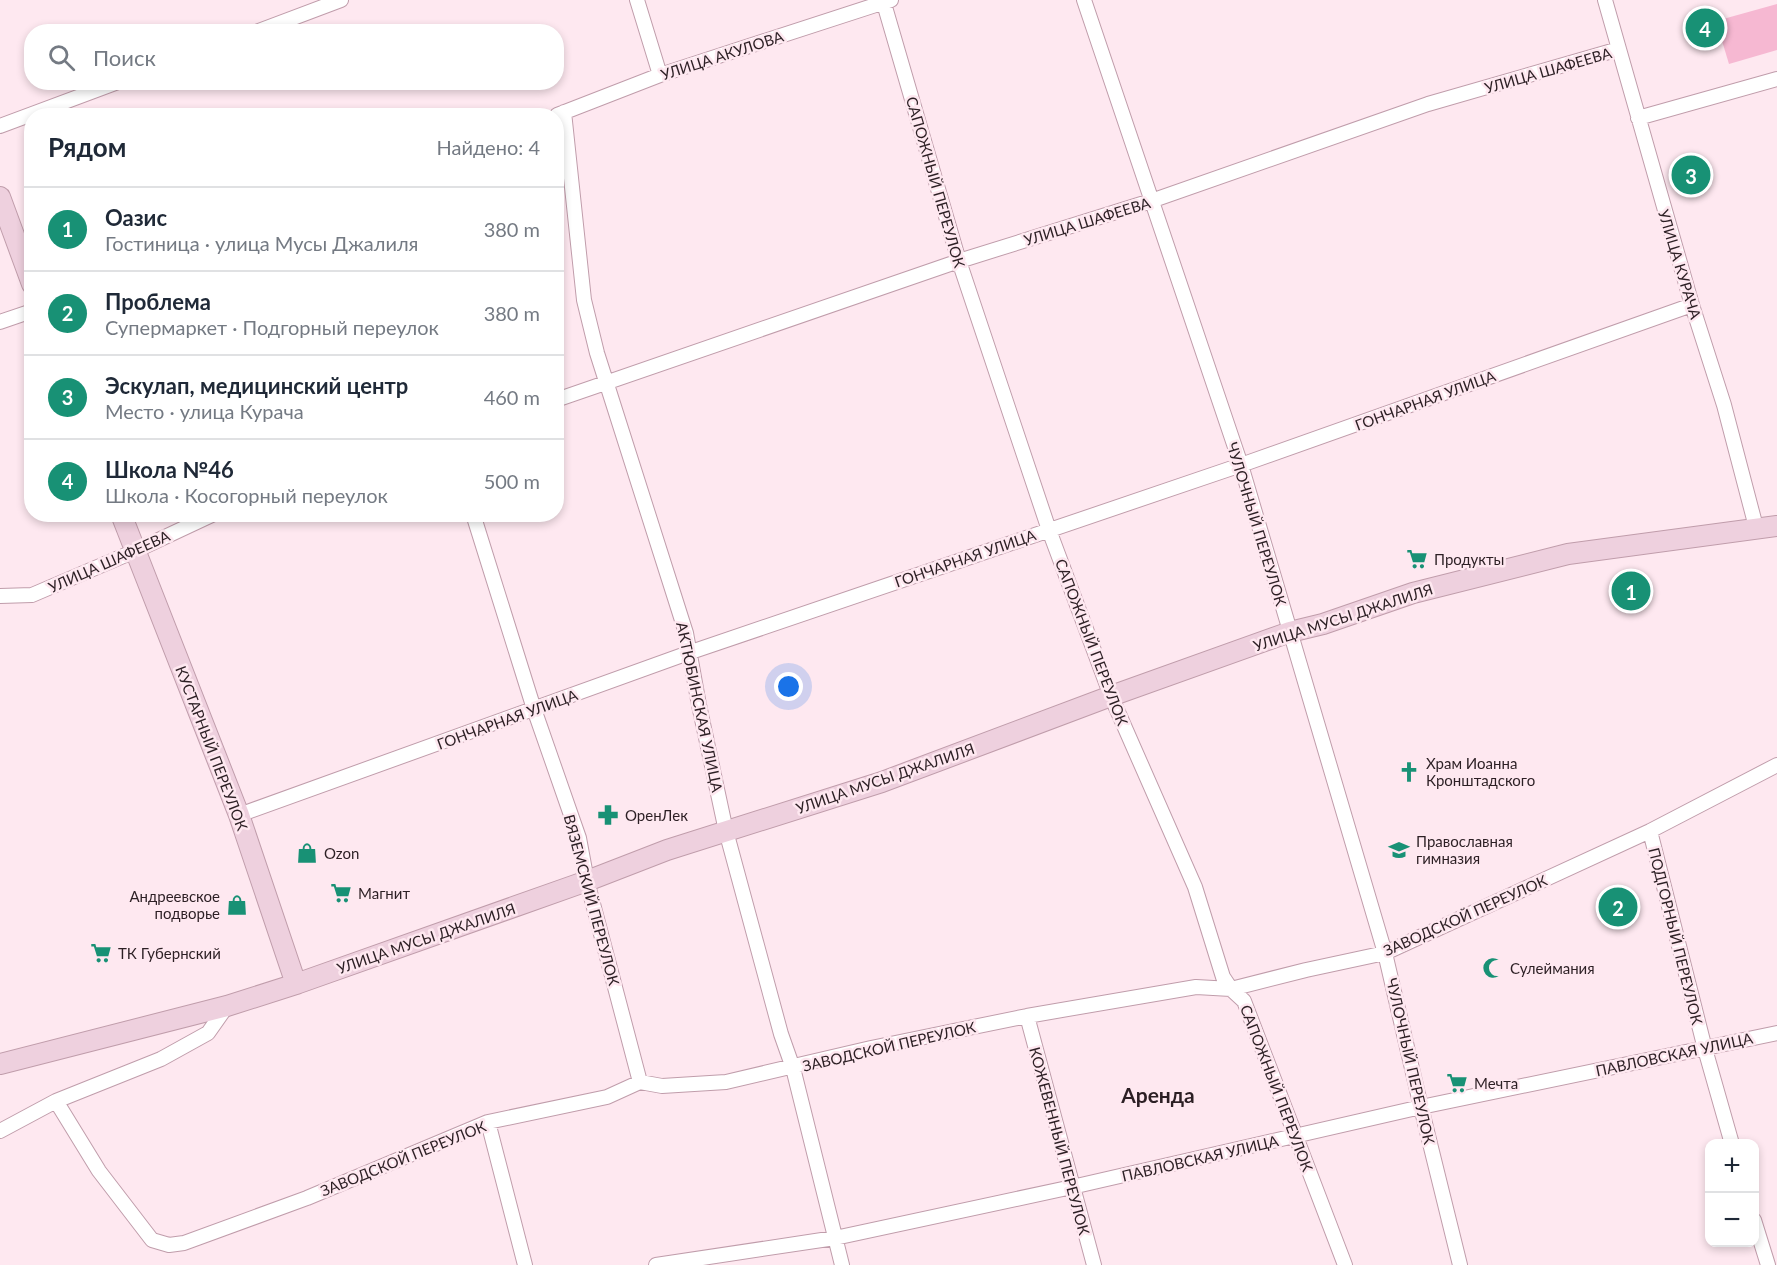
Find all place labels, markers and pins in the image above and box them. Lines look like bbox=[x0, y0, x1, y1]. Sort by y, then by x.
pin: 4 bbox=[1686, 6, 1724, 51]
pin: 3 bbox=[1672, 152, 1710, 198]
supermarket icon: Продукты bbox=[1405, 547, 1429, 571]
place label: Продукты bbox=[1434, 550, 1504, 568]
pin: 1 bbox=[1612, 568, 1650, 614]
place label: Храм Иоанна Кронштадского bbox=[1426, 754, 1535, 789]
church icon: Храм Иоанна Кронштадского bbox=[1397, 760, 1421, 784]
pharmacy icon: ОренЛек bbox=[596, 803, 620, 827]
place label: ОренЛек bbox=[625, 806, 688, 824]
place label: Православная гимназия bbox=[1416, 832, 1513, 867]
school or university icon: Православная гимназия bbox=[1387, 838, 1411, 862]
shop icon: Ozon bbox=[295, 841, 319, 865]
place label: Ozon bbox=[324, 844, 359, 862]
supermarket icon: Магнит bbox=[329, 881, 353, 905]
place label: Магнит bbox=[358, 884, 410, 902]
pin: 2 bbox=[1598, 884, 1638, 930]
place label: Андреевское подворье bbox=[129, 887, 220, 922]
shop icon: Андреевское подворье bbox=[225, 893, 249, 917]
supermarket icon: ТК Губернский bbox=[89, 941, 113, 965]
place label: ТК Губернский bbox=[118, 944, 221, 962]
mosque icon: Сулеймания bbox=[1481, 956, 1505, 980]
place label: Сулеймания bbox=[1510, 959, 1595, 977]
supermarket icon: Мечта bbox=[1445, 1071, 1469, 1095]
place label: Мечта bbox=[1474, 1074, 1518, 1092]

